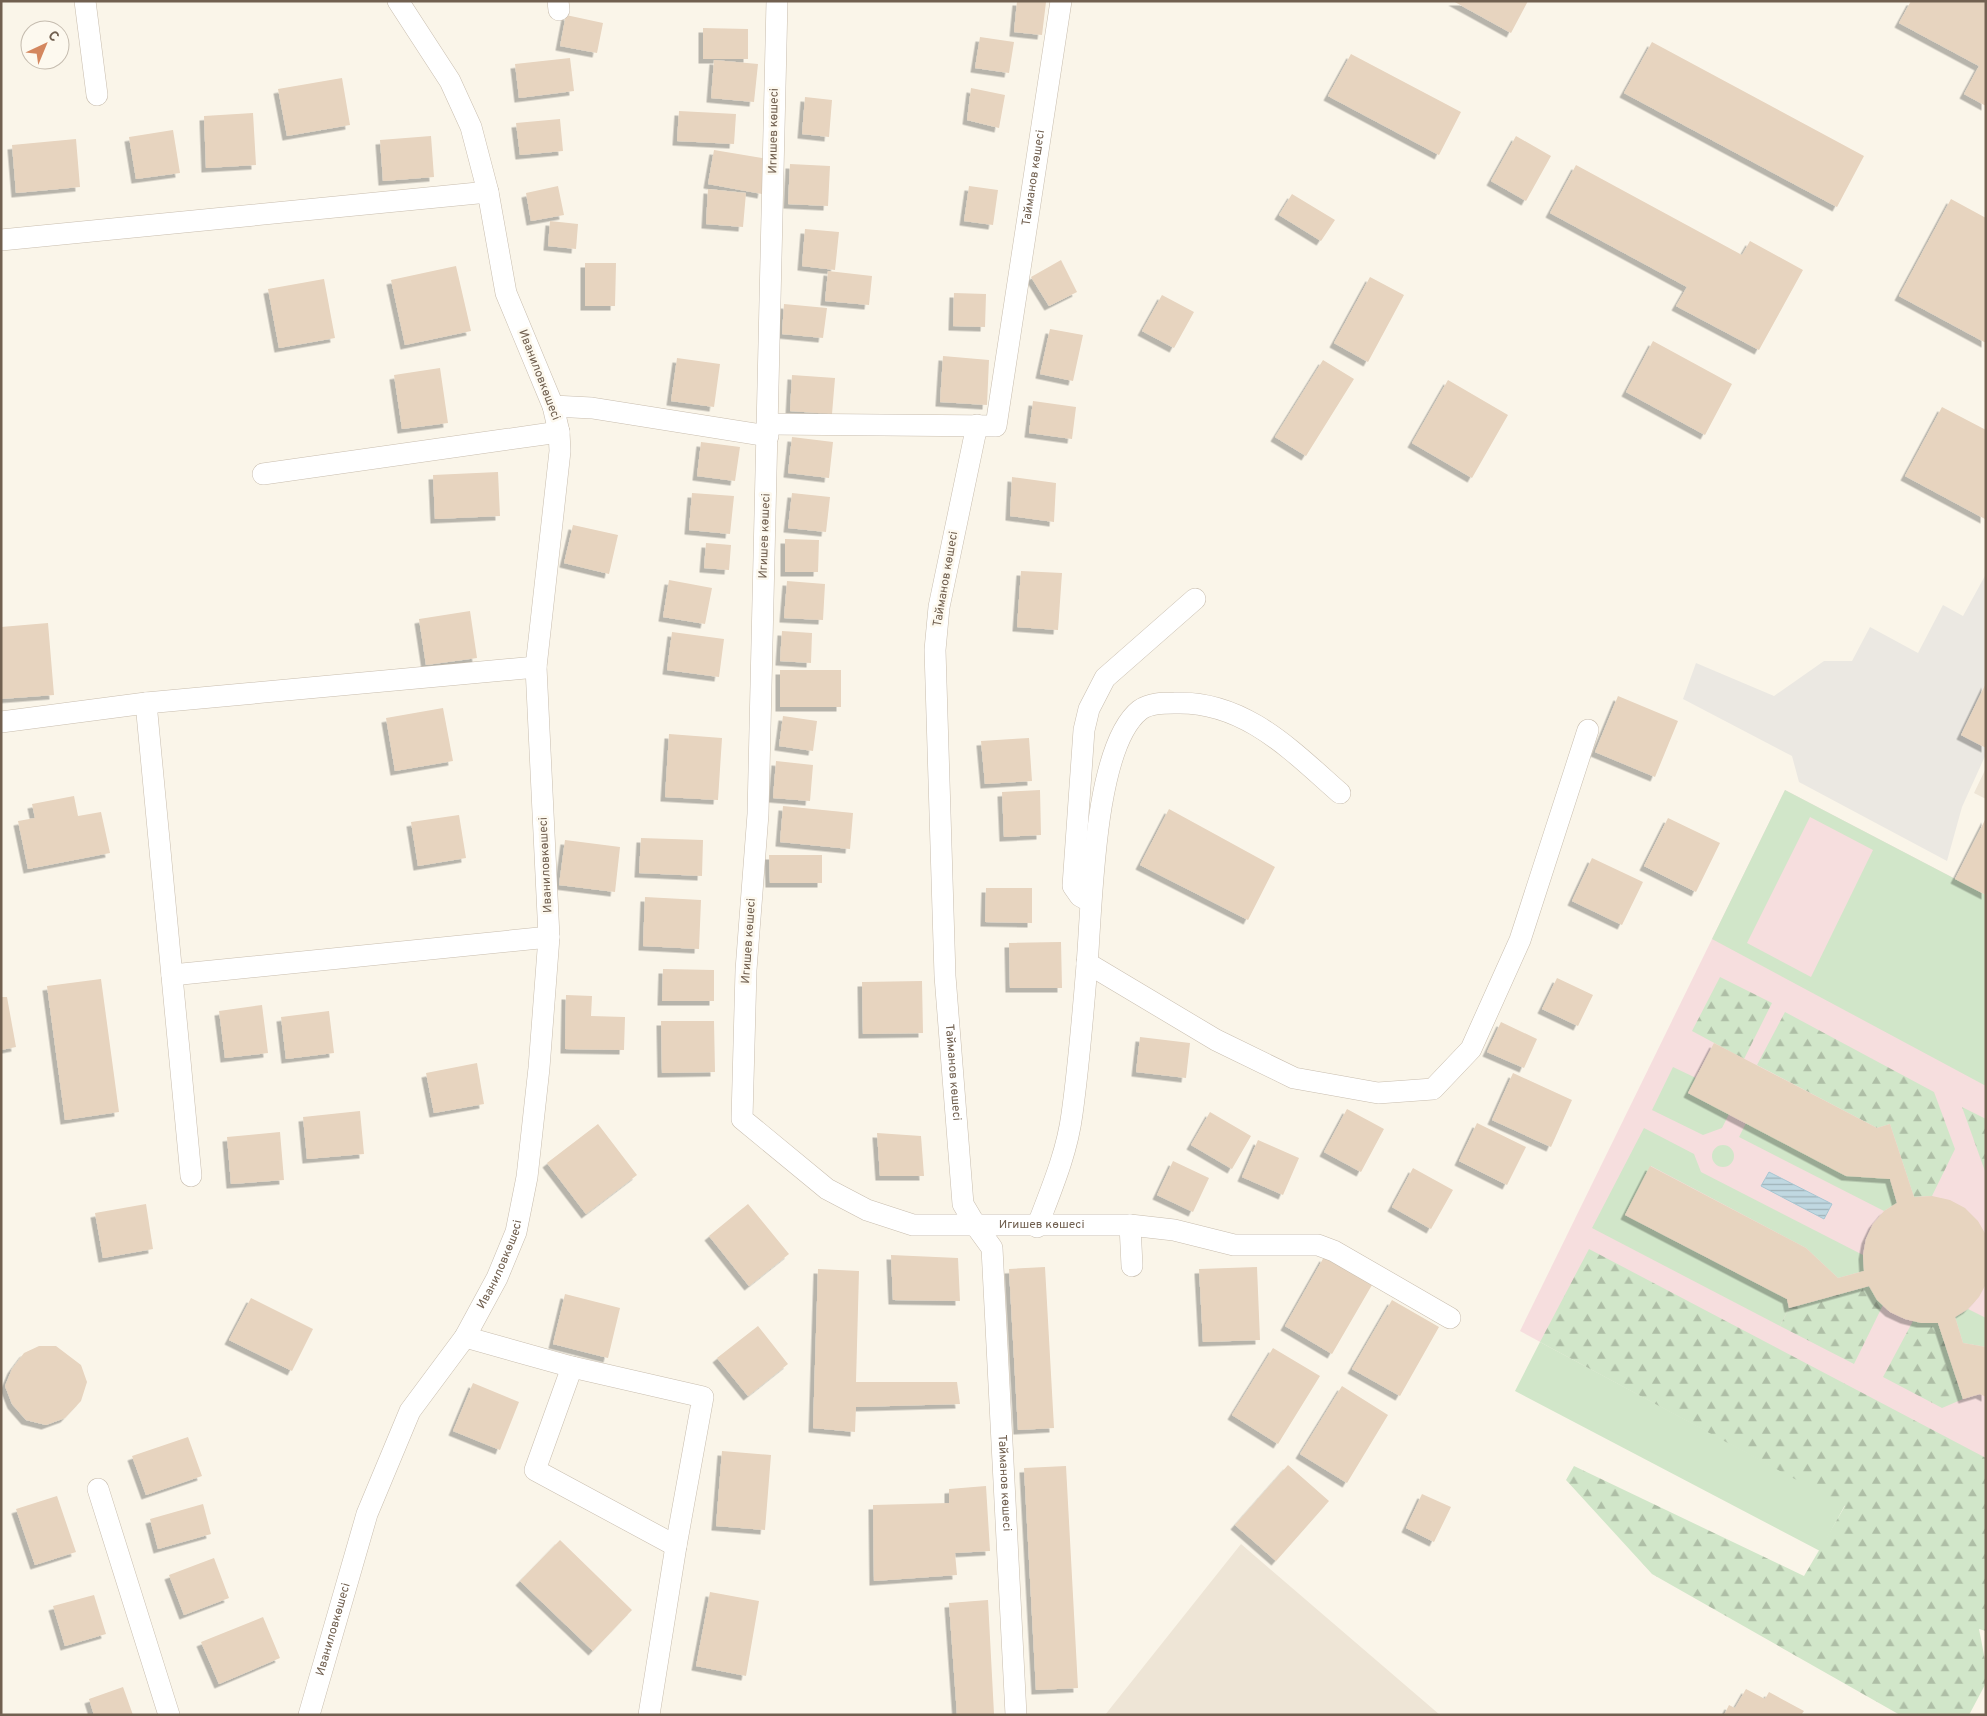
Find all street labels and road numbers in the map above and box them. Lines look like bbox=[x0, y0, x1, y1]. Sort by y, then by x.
street label: Игишев көшесі bbox=[765, 88, 783, 174]
street label: Тайманов көшесі bbox=[1019, 129, 1049, 227]
street label: Иваниловкөшесі bbox=[514, 327, 564, 423]
street label: Игишев көшесі bbox=[756, 493, 774, 579]
street label: Тайманов көшесі bbox=[930, 530, 962, 628]
street label: Иваниловкөшесі bbox=[536, 817, 556, 913]
street label: Игишев көшесі bbox=[738, 898, 760, 984]
street label: Тайманов көшесі bbox=[941, 1024, 964, 1121]
street label: Игишев көшесі bbox=[999, 1217, 1084, 1233]
street label: Иваниловкөшесі bbox=[474, 1219, 526, 1312]
street label: Тайманов көшесі bbox=[994, 1434, 1015, 1532]
street label: Иваниловкөшесі bbox=[313, 1581, 355, 1678]

